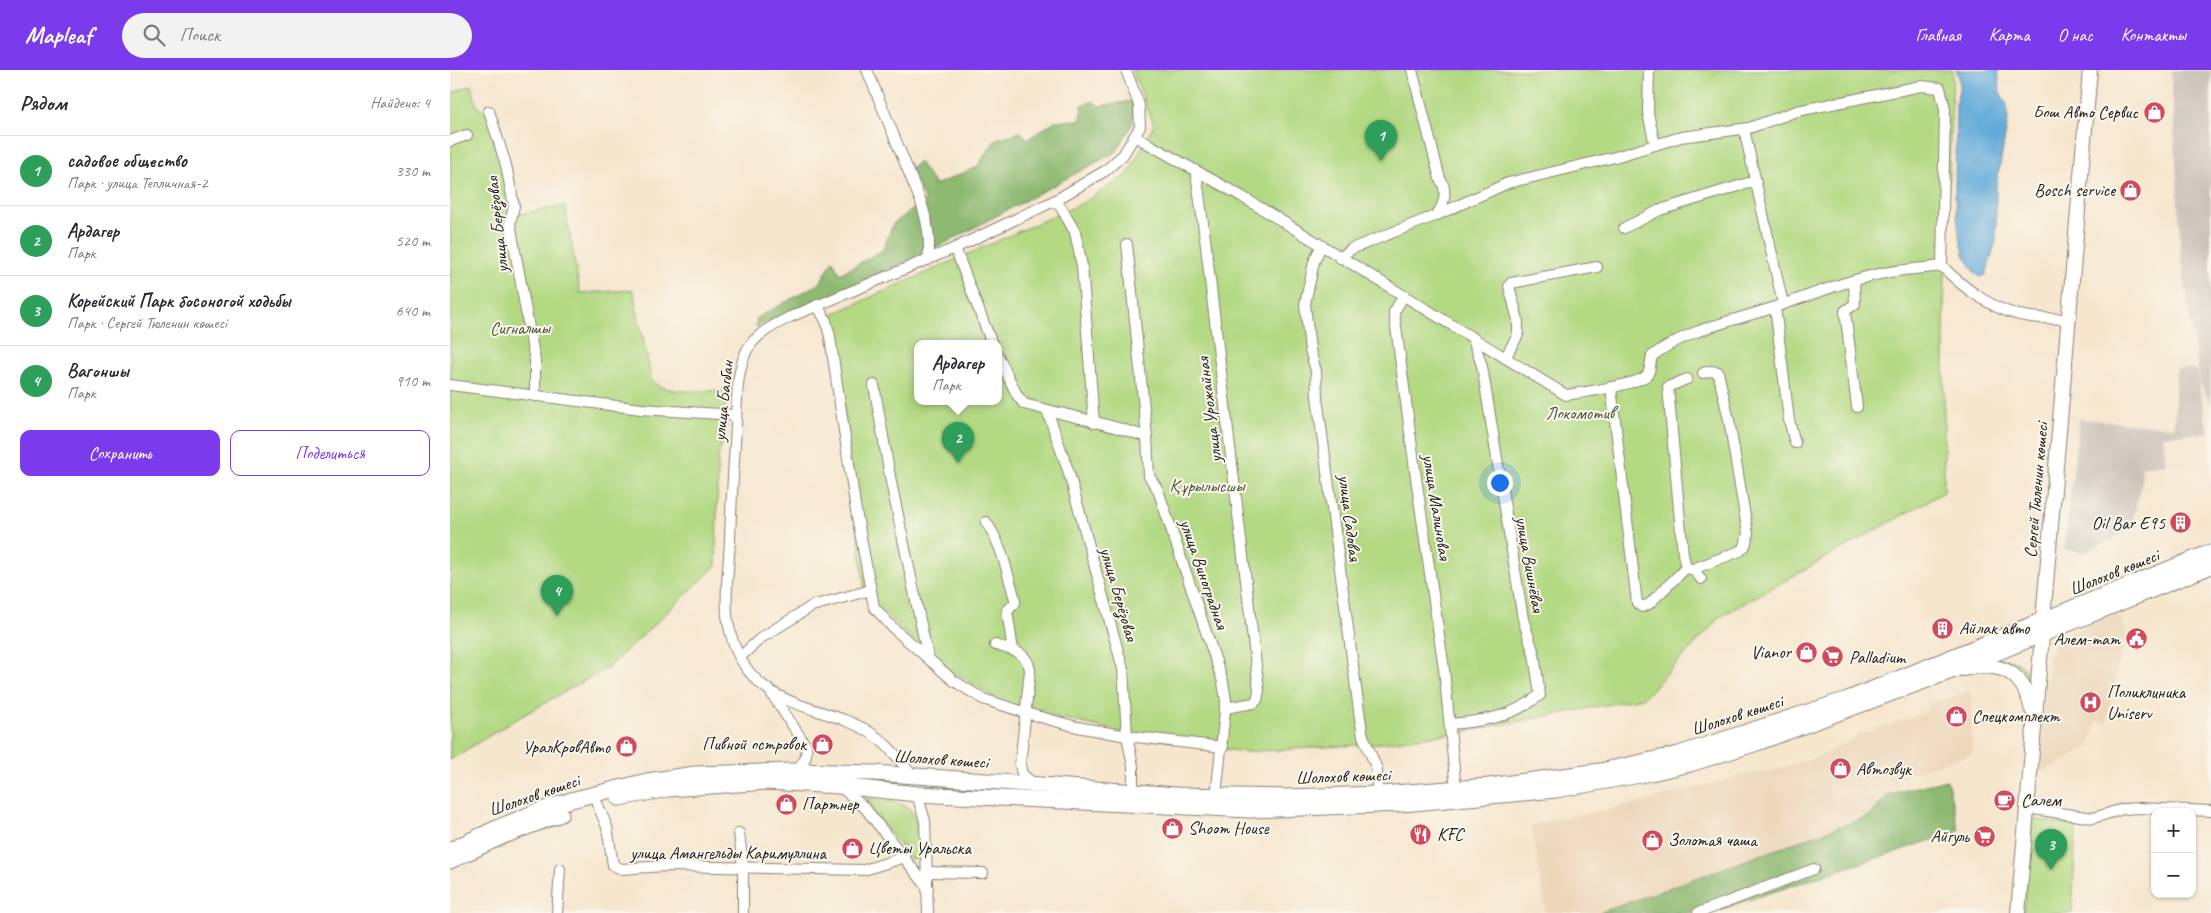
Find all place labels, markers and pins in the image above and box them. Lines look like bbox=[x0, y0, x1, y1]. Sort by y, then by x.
shop icon: Бош Авто Сервис bbox=[2142, 100, 2166, 124]
place label: Бош Авто Сервис bbox=[2033, 101, 2139, 123]
pin: 1 bbox=[1365, 120, 1397, 161]
shop icon: Bosch service bbox=[2119, 178, 2143, 202]
place label: Bosch service bbox=[2034, 179, 2116, 201]
pin: 2 bbox=[942, 422, 974, 463]
building icon: Oil Bar E95 bbox=[2169, 511, 2193, 535]
place label: Oil Bar E95 bbox=[2092, 512, 2166, 534]
pin: 4 bbox=[541, 575, 573, 616]
building icon: Айлак авто bbox=[1931, 616, 1955, 640]
place label: Айлак авто bbox=[1959, 617, 2031, 639]
public building icon: Алем-тат bbox=[2124, 627, 2148, 651]
place label: Алем-тат bbox=[2054, 628, 2121, 650]
shop icon: Vianor bbox=[1795, 640, 1819, 664]
place label: Vianor bbox=[1751, 641, 1793, 663]
supermarket icon: Palladium bbox=[1821, 645, 1845, 669]
place label: Palladium bbox=[1849, 646, 1907, 668]
place label: Поликлиника Uniserv bbox=[2107, 681, 2187, 724]
hospital icon: Поликлиника Uniserv bbox=[2079, 690, 2103, 714]
shop icon: Спецкомплект bbox=[1944, 704, 1968, 728]
place label: Спецкомплект bbox=[1972, 705, 2060, 727]
shop icon: Пивной островок bbox=[810, 732, 834, 756]
place label: Пивной островок bbox=[702, 733, 807, 755]
shop icon: УралКровАвто bbox=[614, 735, 638, 759]
place label: УралКровАвто bbox=[523, 736, 612, 758]
shop icon: Автозвук bbox=[1828, 757, 1852, 781]
place label: Автозвук bbox=[1856, 758, 1912, 780]
cafe icon: Салем bbox=[1993, 788, 2017, 812]
place label: Салем bbox=[2021, 789, 2062, 811]
shop icon: Партнер bbox=[774, 792, 798, 816]
place label: Партнер bbox=[802, 793, 860, 815]
shop icon: Shoom House bbox=[1160, 816, 1184, 840]
place label: Shoom House bbox=[1188, 817, 1270, 839]
restaurant icon: KFC bbox=[1409, 822, 1433, 846]
place label: KFC bbox=[1437, 823, 1466, 845]
supermarket icon: Айгуль bbox=[1973, 824, 1997, 848]
place label: Айгуль bbox=[1931, 825, 1970, 847]
shop icon: Золотая чаша bbox=[1640, 828, 1664, 852]
place label: Золотая чаша bbox=[1668, 829, 1758, 851]
pin: 3 bbox=[2035, 829, 2067, 870]
shop icon: Цветы Уральска bbox=[840, 836, 864, 860]
place label: Цветы Уральска bbox=[868, 837, 972, 859]

